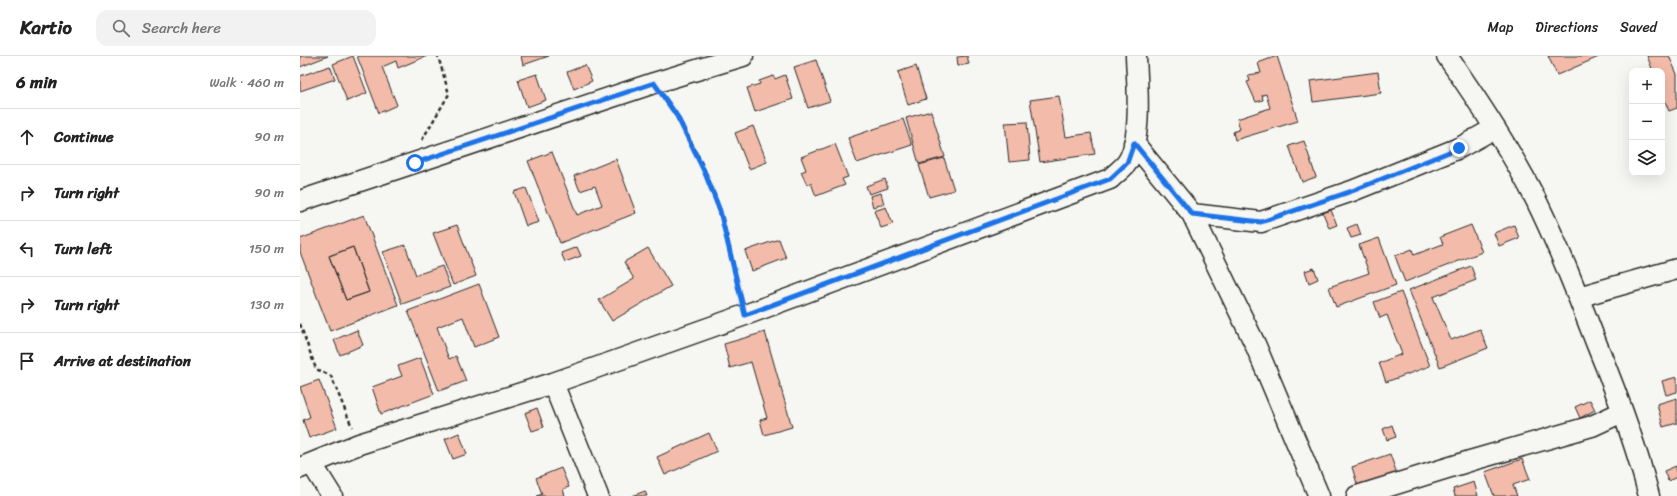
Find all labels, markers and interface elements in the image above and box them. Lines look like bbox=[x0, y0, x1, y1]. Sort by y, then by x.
search box bbox=[96, 10, 376, 46]
text: Kartio bbox=[20, 11, 72, 44]
text: Search here bbox=[142, 15, 221, 41]
text: Map bbox=[1487, 15, 1513, 40]
text: Directions bbox=[1535, 15, 1598, 40]
text: Saved bbox=[1620, 15, 1657, 40]
icon: search bbox=[110, 17, 132, 39]
text: 6 min bbox=[16, 67, 57, 97]
map controls bbox=[1629, 68, 1665, 176]
button: + bbox=[1629, 68, 1665, 104]
text: Walk · 460 m bbox=[210, 71, 284, 94]
button: − bbox=[1629, 104, 1665, 140]
text: Continue bbox=[54, 124, 114, 150]
text: 90 m bbox=[254, 125, 284, 148]
icon: ahead bbox=[16, 126, 38, 148]
route end bbox=[1450, 139, 1468, 157]
button: layers bbox=[1629, 140, 1665, 176]
route start bbox=[406, 154, 424, 172]
text: Turn right bbox=[54, 180, 119, 206]
text: 90 m bbox=[254, 181, 284, 204]
icon: right bbox=[16, 182, 38, 204]
text: Turn left bbox=[54, 236, 112, 262]
text: 150 m bbox=[249, 237, 284, 260]
icon: left bbox=[16, 238, 38, 260]
text: Turn right bbox=[54, 292, 119, 318]
text: 130 m bbox=[250, 293, 284, 316]
icon: right bbox=[16, 294, 38, 316]
text: Arrive at destination bbox=[54, 348, 191, 374]
icon: arrive bbox=[16, 350, 38, 372]

